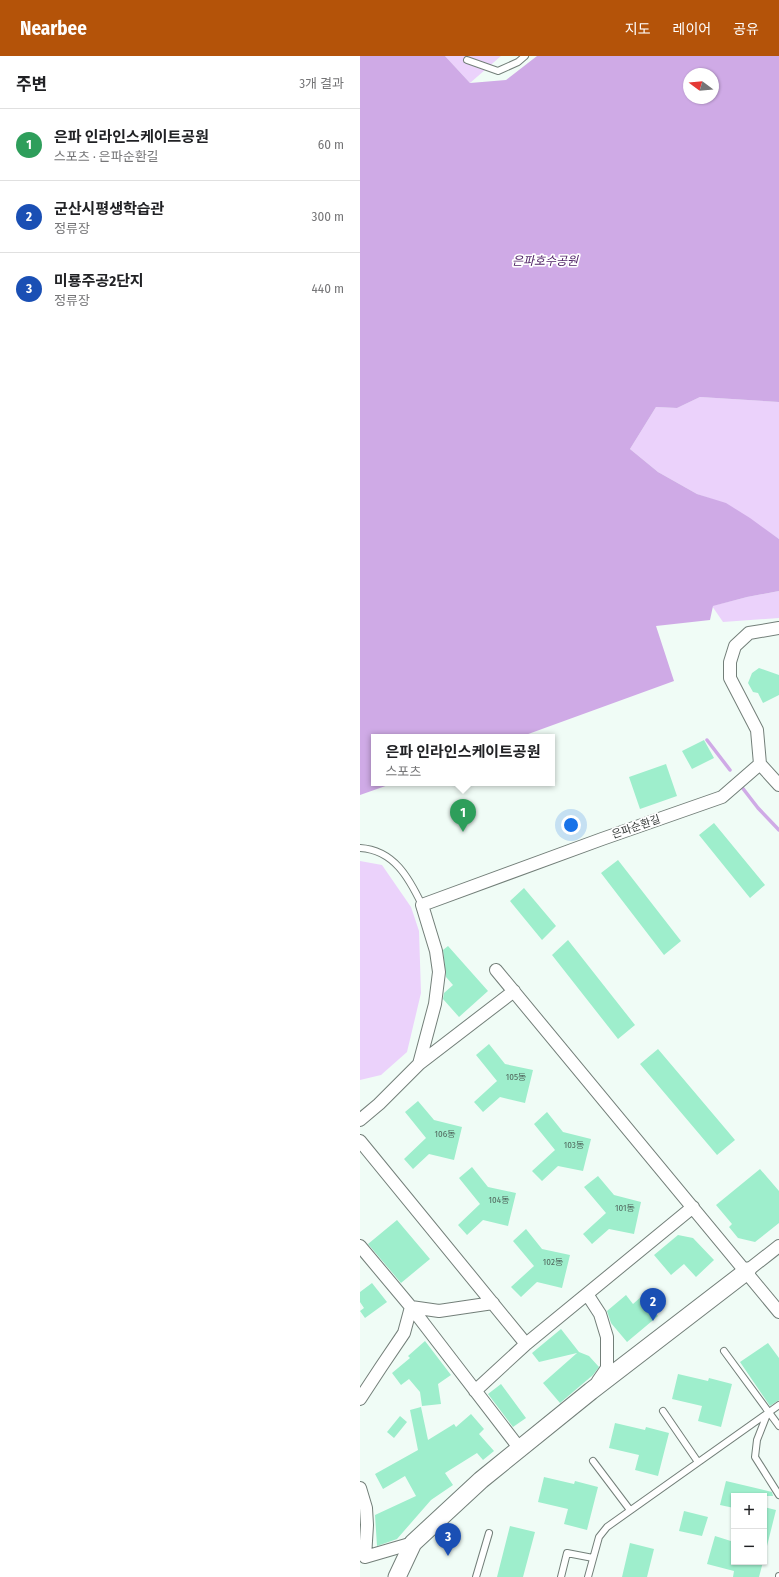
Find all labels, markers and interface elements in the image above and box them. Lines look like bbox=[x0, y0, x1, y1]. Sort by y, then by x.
text: Nearbee bbox=[20, 17, 87, 40]
text: 지도 bbox=[625, 21, 651, 38]
text: 레이어 bbox=[673, 21, 711, 38]
text: 공유 bbox=[733, 21, 759, 38]
north arrow bbox=[683, 68, 719, 104]
text: 주변 bbox=[16, 74, 47, 95]
text: 3개 결과 bbox=[299, 76, 344, 91]
text: 은파 인라인스케이트공원 bbox=[54, 128, 209, 146]
text: 1 bbox=[26, 137, 32, 152]
text: 60 m bbox=[318, 137, 344, 152]
text: 스포츠 · 은파순환길 bbox=[54, 149, 159, 164]
text: 군산시평생학습관 bbox=[54, 200, 164, 218]
text: 2 bbox=[26, 209, 32, 224]
text: 300 m bbox=[312, 209, 344, 224]
text: 정류장 bbox=[54, 221, 90, 236]
water label: 은파호수공원 bbox=[512, 254, 579, 268]
text: 미룡주공2단지 bbox=[54, 272, 144, 290]
text: 3 bbox=[26, 281, 32, 296]
text: 440 m bbox=[312, 281, 344, 296]
text: 정류장 bbox=[54, 293, 90, 308]
popup bbox=[371, 734, 555, 786]
text: 은파 인라인스케이트공원 bbox=[386, 743, 540, 761]
text: 스포츠 bbox=[386, 764, 421, 779]
pin: 1 bbox=[450, 799, 476, 832]
street label: 은파순환길 bbox=[610, 813, 662, 841]
your location bbox=[561, 815, 581, 835]
house number: 105동 bbox=[506, 1072, 526, 1082]
house number: 106동 bbox=[435, 1129, 455, 1139]
house number: 103동 bbox=[564, 1140, 584, 1150]
house number: 104동 bbox=[489, 1195, 509, 1205]
house number: 101동 bbox=[615, 1203, 635, 1213]
house number: 102동 bbox=[543, 1257, 563, 1267]
pin: 2 bbox=[640, 1288, 666, 1321]
map controls bbox=[731, 1493, 767, 1565]
button: + bbox=[731, 1493, 767, 1529]
pin: 3 bbox=[435, 1523, 461, 1556]
button: − bbox=[731, 1529, 767, 1565]

